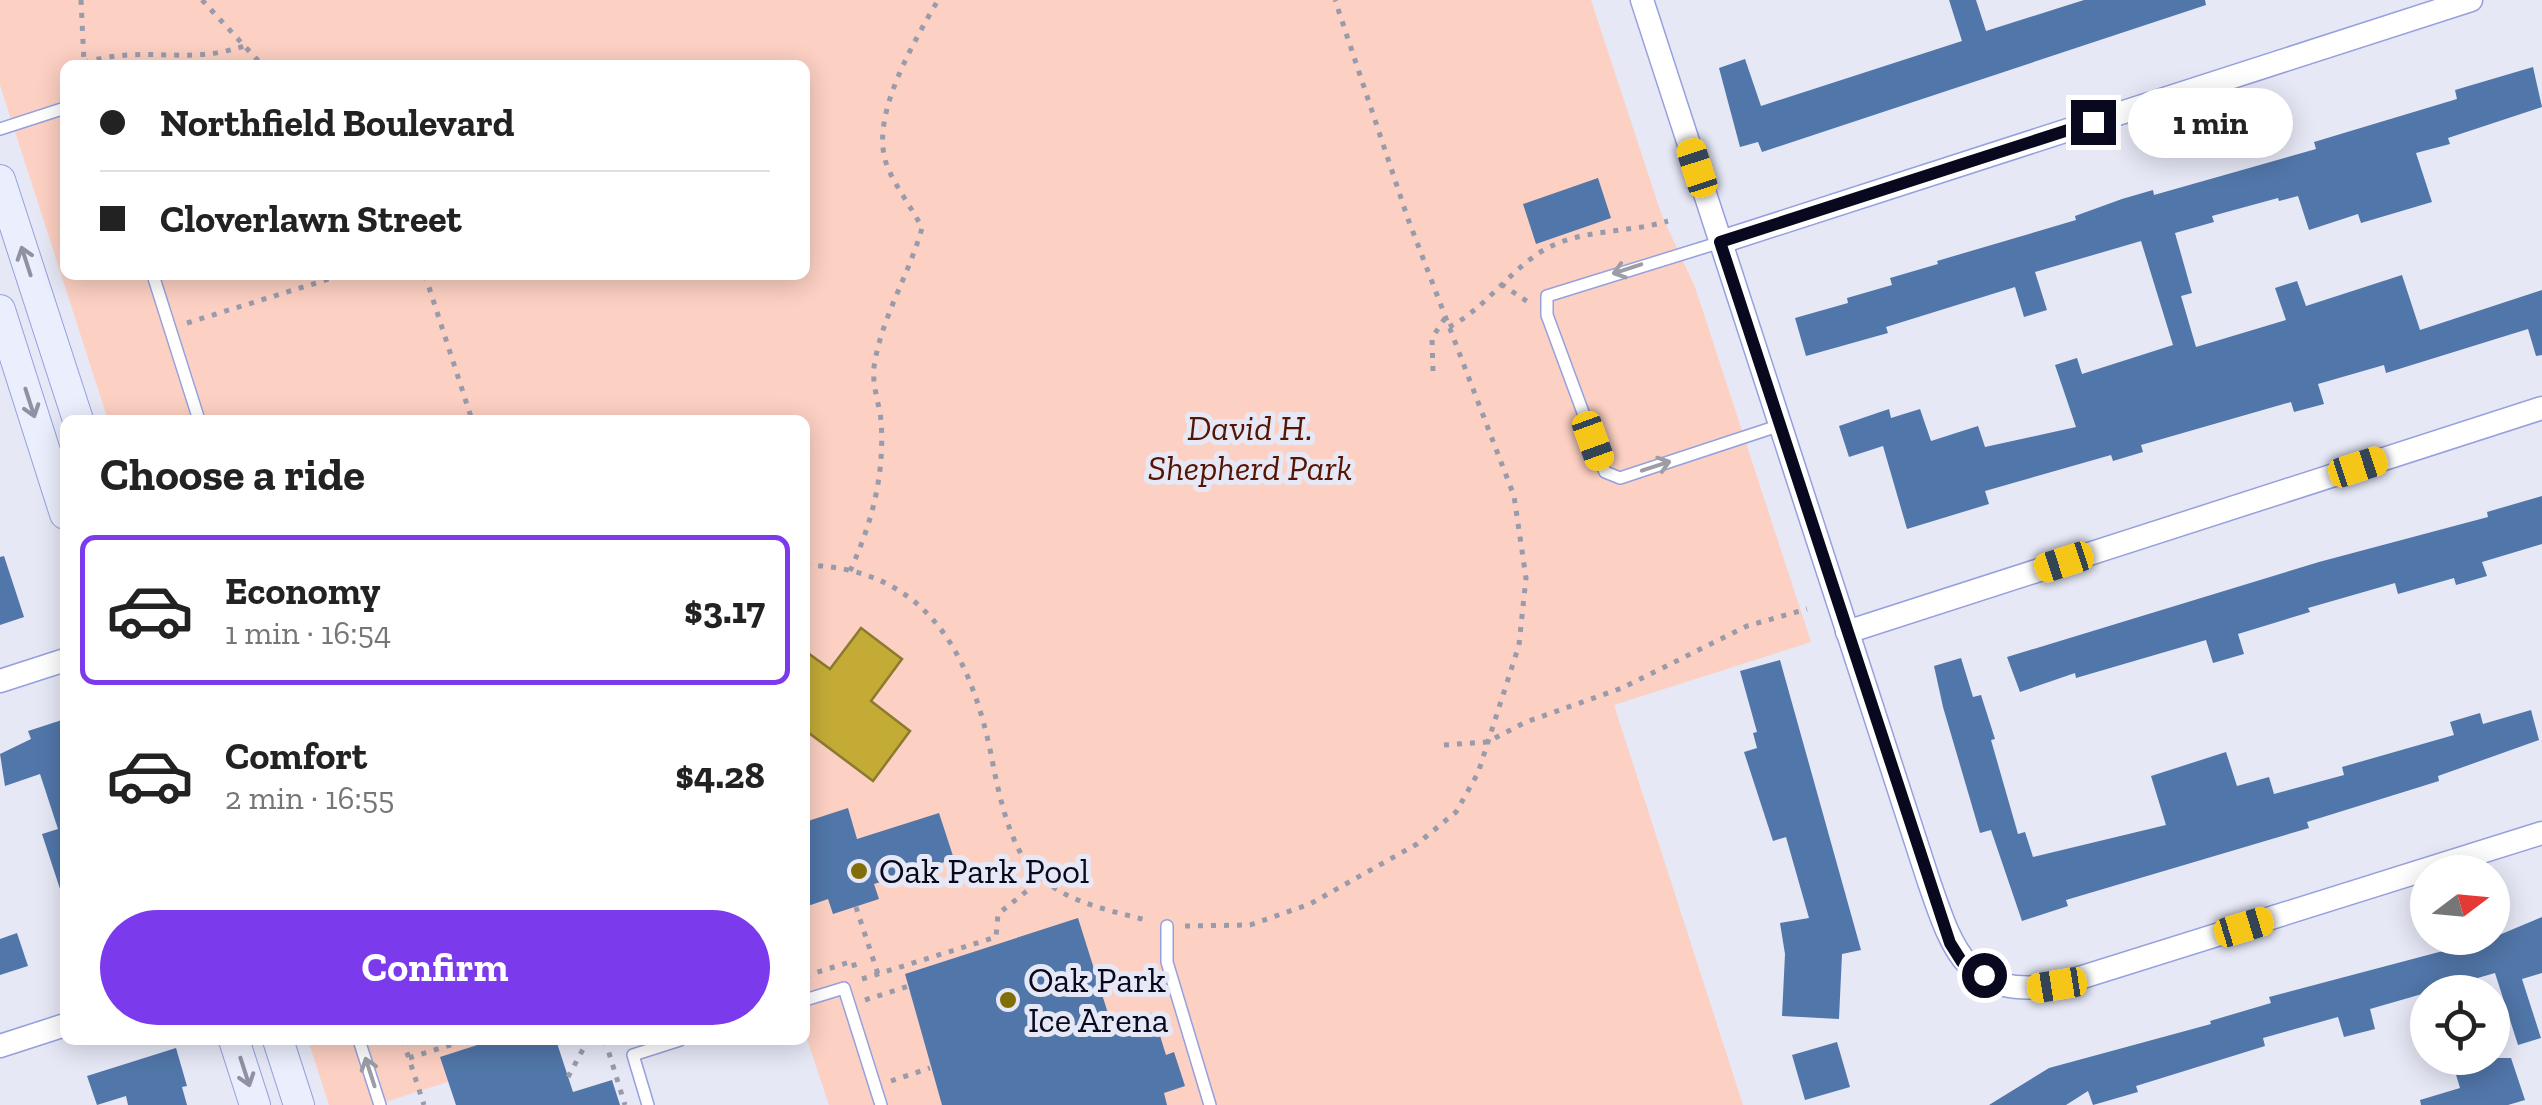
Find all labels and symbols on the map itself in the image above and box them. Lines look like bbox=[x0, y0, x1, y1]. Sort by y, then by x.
callout: 1 min bbox=[2128, 87, 2293, 157]
route end bbox=[2071, 100, 2116, 145]
car bbox=[1673, 135, 1721, 201]
one-way arrow bbox=[16, 245, 34, 277]
one-way arrow bbox=[1612, 262, 1643, 280]
one-way arrow bbox=[22, 386, 40, 418]
park label: David H. Shepherd Park bbox=[1148, 407, 1352, 489]
car bbox=[1569, 408, 1617, 474]
car bbox=[2325, 443, 2391, 491]
one-way arrow bbox=[1639, 455, 1671, 473]
car bbox=[2031, 538, 2097, 586]
place label: Oak Park Pool bbox=[879, 850, 1089, 892]
north arrow bbox=[2410, 855, 2510, 955]
marker: Oak Park Pool bbox=[848, 860, 870, 882]
car bbox=[2211, 904, 2277, 950]
route start bbox=[1962, 953, 2007, 998]
place label: Oak Park Ice Arena bbox=[1028, 959, 1169, 1041]
car bbox=[2025, 965, 2089, 1005]
marker: Oak Park Ice Arena bbox=[997, 989, 1019, 1011]
one-way arrow bbox=[237, 1056, 255, 1088]
one-way arrow bbox=[359, 1057, 377, 1089]

